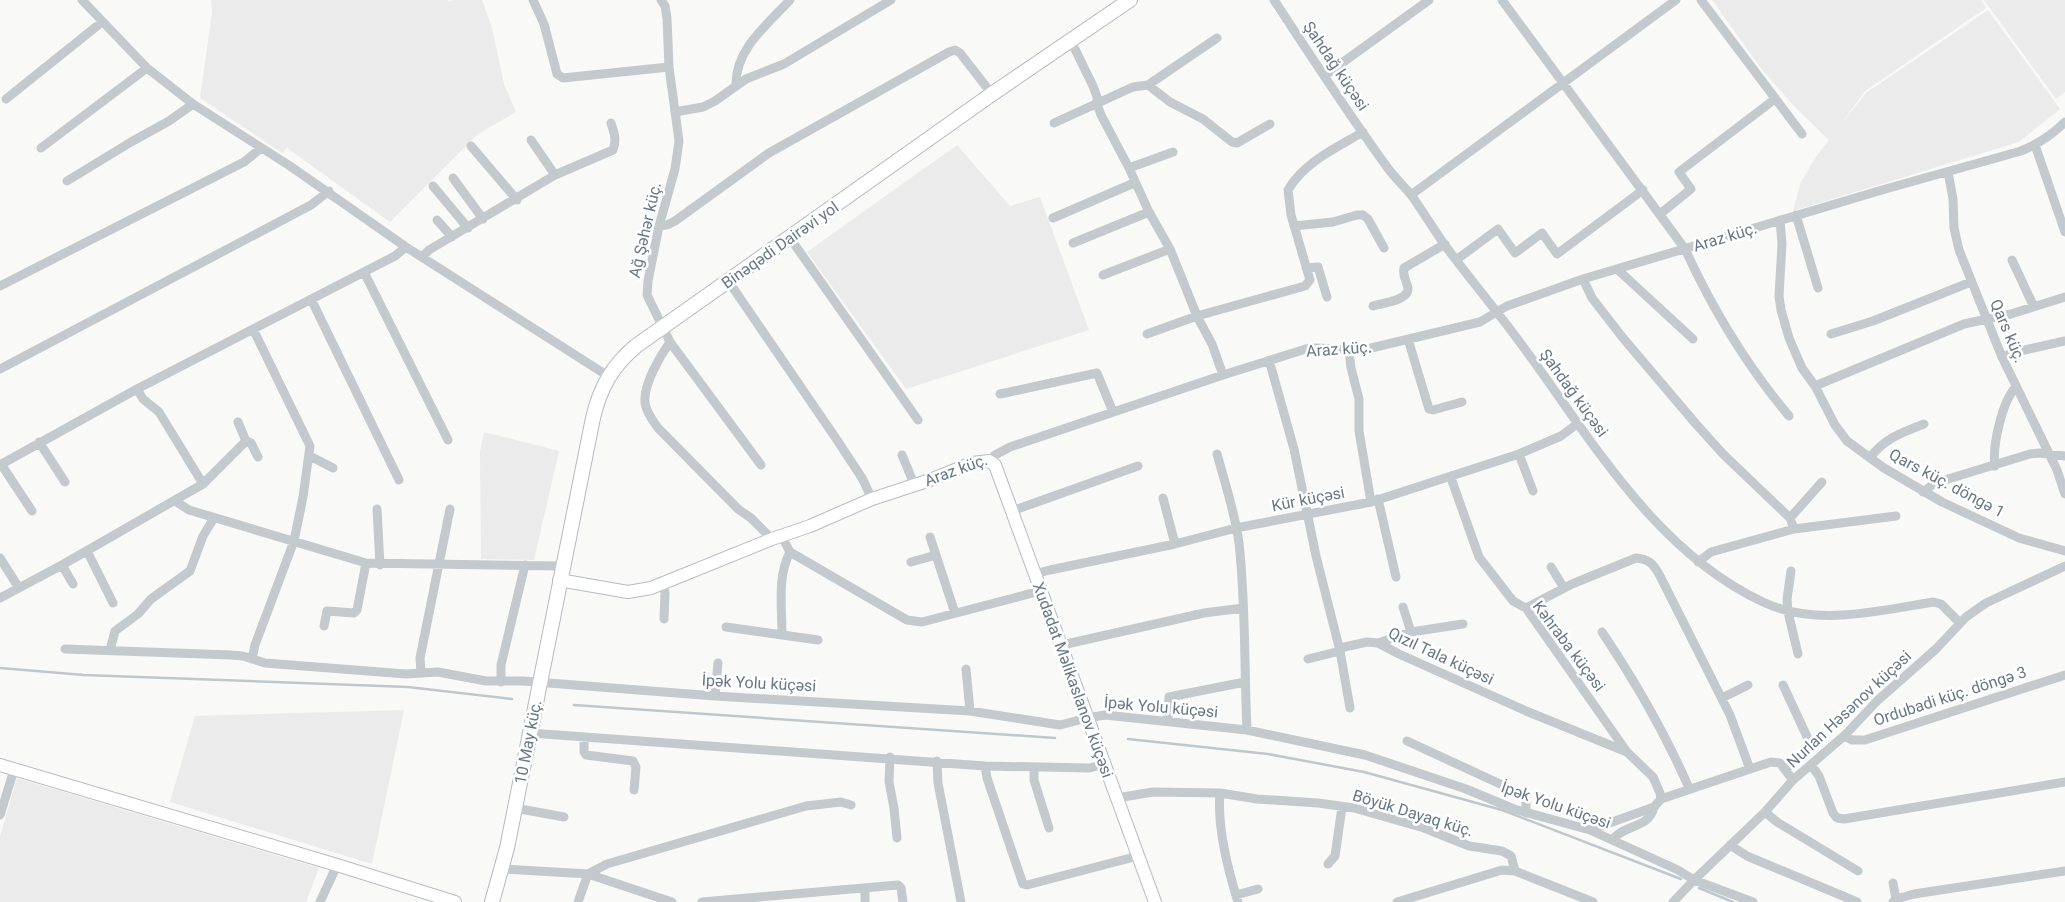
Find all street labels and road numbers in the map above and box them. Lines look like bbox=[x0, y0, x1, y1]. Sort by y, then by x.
street label: Şahdağ küçəsi bbox=[1299, 18, 1373, 114]
street label: Ağ Şəhər küç. bbox=[625, 180, 665, 280]
street label: Binəqədi Dairəvi yol bbox=[718, 198, 842, 292]
street label: Araz küç. bbox=[1691, 218, 1759, 256]
street label: Qars küç. bbox=[1986, 297, 2030, 365]
street label: Araz küç. bbox=[1306, 337, 1372, 361]
street label: Şahdağ küçəsi bbox=[1536, 346, 1612, 440]
street label: Qars küç. döngə 1 bbox=[1886, 445, 2008, 521]
street label: Araz küç. bbox=[922, 450, 990, 490]
street label: Kür küçəsi bbox=[1270, 483, 1346, 515]
street label: Xudadat Məlikaslanov küçəsi bbox=[1029, 580, 1117, 780]
street label: Kəhraba küçəsi bbox=[1529, 597, 1609, 695]
street label: Qızıl Tala küçəsi bbox=[1385, 623, 1497, 689]
street label: Nurlan Həsənov küçəsi bbox=[1783, 646, 1915, 772]
street label: Ordubadi küç. döngə 3 bbox=[1871, 662, 2029, 730]
street label: İpək Yolu küçəsi bbox=[701, 671, 817, 695]
street label: İpək Yolu küçəsi bbox=[1103, 693, 1219, 721]
street label: 10 May küç. bbox=[511, 698, 545, 786]
street label: İpək Yolu küçəsi bbox=[1499, 777, 1613, 833]
street label: Böyük Dayaq küç. bbox=[1350, 786, 1476, 840]

